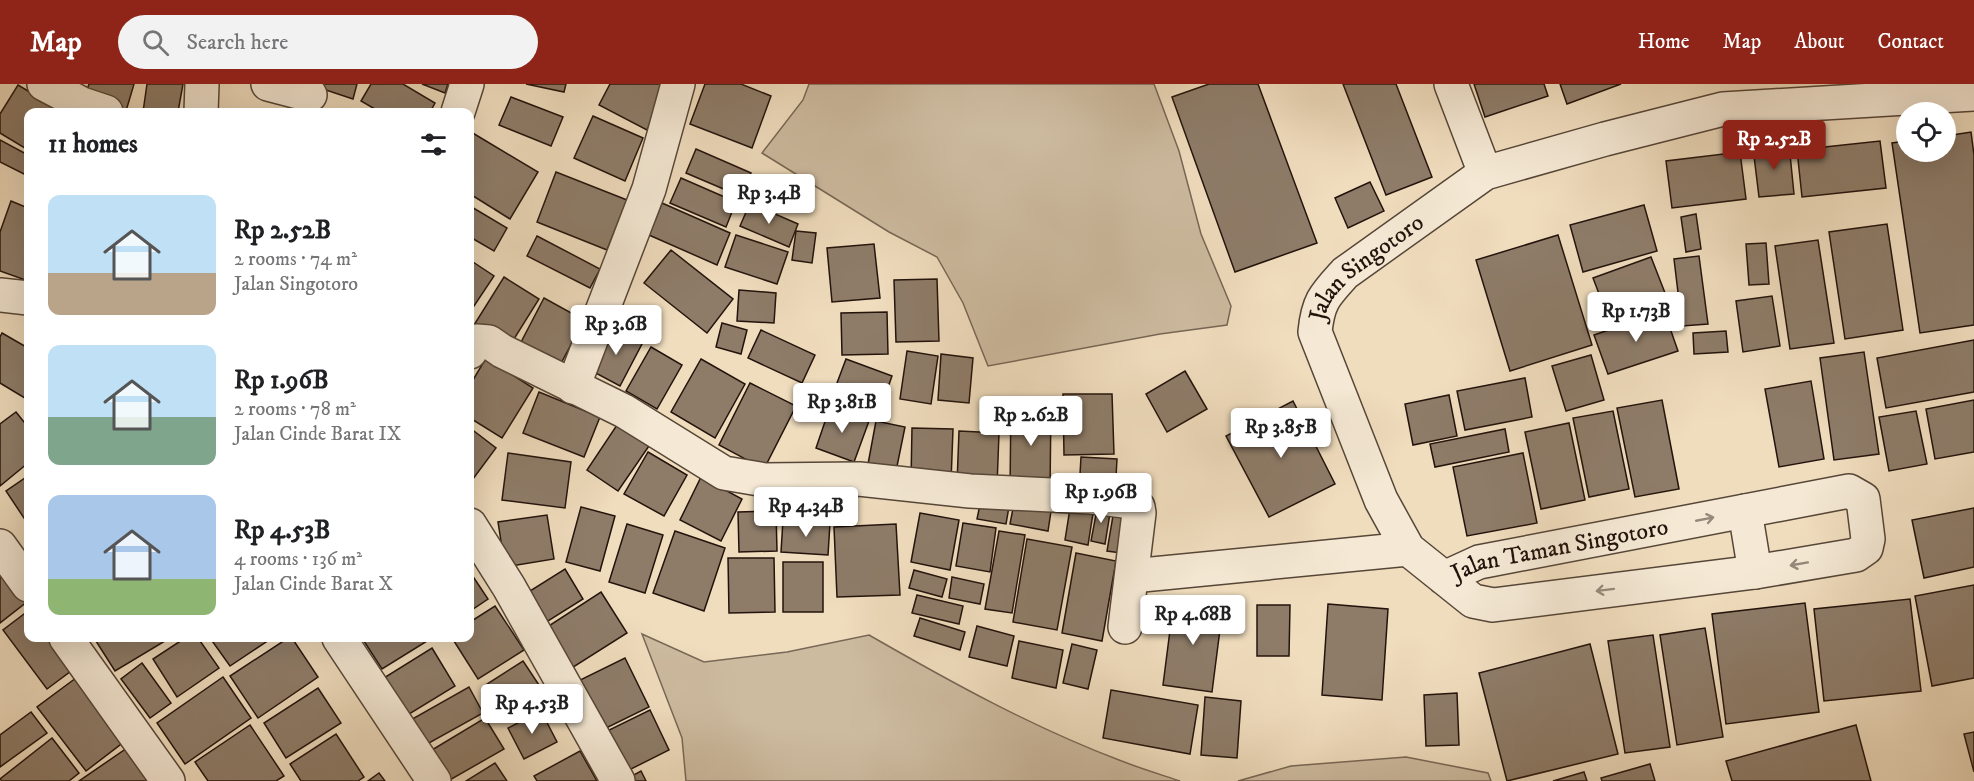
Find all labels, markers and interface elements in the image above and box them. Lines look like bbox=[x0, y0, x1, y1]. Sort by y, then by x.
search box bbox=[118, 15, 538, 69]
text: Map bbox=[30, 25, 82, 60]
icon: search bbox=[139, 26, 172, 59]
text: Search here bbox=[187, 29, 288, 56]
text: Home bbox=[1638, 29, 1690, 55]
text: Map bbox=[1723, 29, 1761, 55]
text: About bbox=[1794, 29, 1845, 55]
text: Contact bbox=[1878, 29, 1944, 55]
map controls bbox=[1896, 102, 1956, 162]
button: locate bbox=[1896, 102, 1956, 162]
pin: Rp 2.52B bbox=[1712, 120, 1836, 171]
text: Rp 2.52B bbox=[1737, 127, 1811, 152]
text: 11 homes bbox=[48, 128, 138, 161]
icon: filters bbox=[417, 128, 450, 161]
pin: Rp 3.4B bbox=[714, 174, 824, 225]
text: Rp 3.4B bbox=[737, 181, 801, 206]
street label: Jalan Singotoro bbox=[1302, 208, 1430, 326]
text: Rp 2.52B bbox=[234, 214, 331, 247]
icon: home bbox=[96, 219, 168, 291]
text: 2 rooms · 74 m² bbox=[234, 247, 357, 272]
text: Jalan Singotoro bbox=[234, 272, 358, 297]
pin: Rp 1.73B bbox=[1574, 292, 1698, 343]
text: Rp 1.73B bbox=[1601, 299, 1671, 324]
pin: Rp 3.6B bbox=[561, 305, 671, 356]
text: Rp 3.6B bbox=[585, 312, 647, 337]
text: Rp 1.96B bbox=[234, 364, 329, 397]
icon: home bbox=[96, 369, 168, 441]
pin: Rp 3.81B bbox=[780, 383, 904, 434]
text: Rp 3.81B bbox=[807, 390, 877, 415]
pin: Rp 2.62B bbox=[969, 396, 1093, 447]
text: 2 rooms · 78 m² bbox=[234, 397, 356, 422]
text: Rp 2.62B bbox=[993, 403, 1069, 428]
pin: Rp 3.85B bbox=[1219, 408, 1343, 459]
text: Rp 3.85B bbox=[1245, 415, 1317, 440]
text: Jalan Cinde Barat IX bbox=[234, 422, 401, 447]
pin: Rp 1.96B bbox=[1039, 473, 1163, 524]
text: Rp 1.96B bbox=[1065, 480, 1137, 505]
pin: Rp 4.34B bbox=[744, 487, 868, 538]
text: Rp 4.34B bbox=[768, 494, 844, 519]
street label: Jalan Taman Singotoro bbox=[1445, 512, 1671, 589]
one-way arrow bbox=[1694, 513, 1714, 524]
text: Rp 4.53B bbox=[234, 514, 330, 547]
icon: home bbox=[96, 519, 168, 591]
text: 4 rooms · 136 m² bbox=[234, 547, 362, 572]
one-way arrow bbox=[1789, 559, 1809, 570]
text: Jalan Cinde Barat X bbox=[234, 572, 393, 597]
one-way arrow bbox=[1596, 585, 1616, 596]
pin: Rp 4.68B bbox=[1131, 595, 1255, 646]
text: Rp 4.68B bbox=[1154, 602, 1232, 627]
pin: Rp 4.53B bbox=[470, 684, 594, 735]
text: Rp 4.53B bbox=[495, 691, 569, 716]

